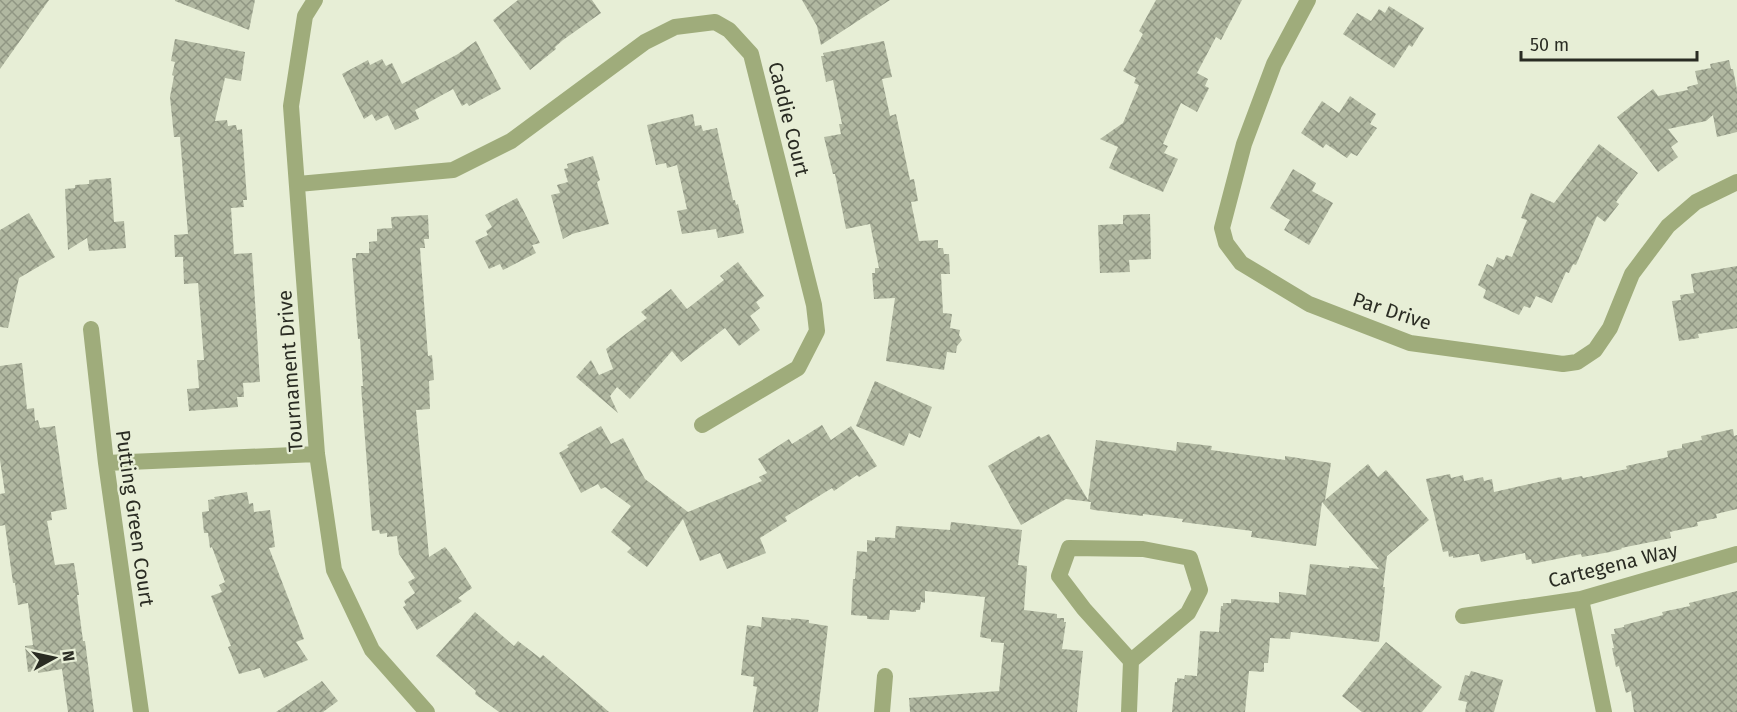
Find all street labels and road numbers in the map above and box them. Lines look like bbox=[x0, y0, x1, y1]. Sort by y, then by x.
street label: Caddie Court bbox=[763, 59, 815, 179]
street label: Par Drive bbox=[1350, 287, 1434, 335]
street label: Tournament Drive bbox=[272, 289, 308, 453]
street label: Putting Green Court bbox=[111, 428, 159, 608]
street label: Cartegena Way bbox=[1546, 537, 1680, 593]

